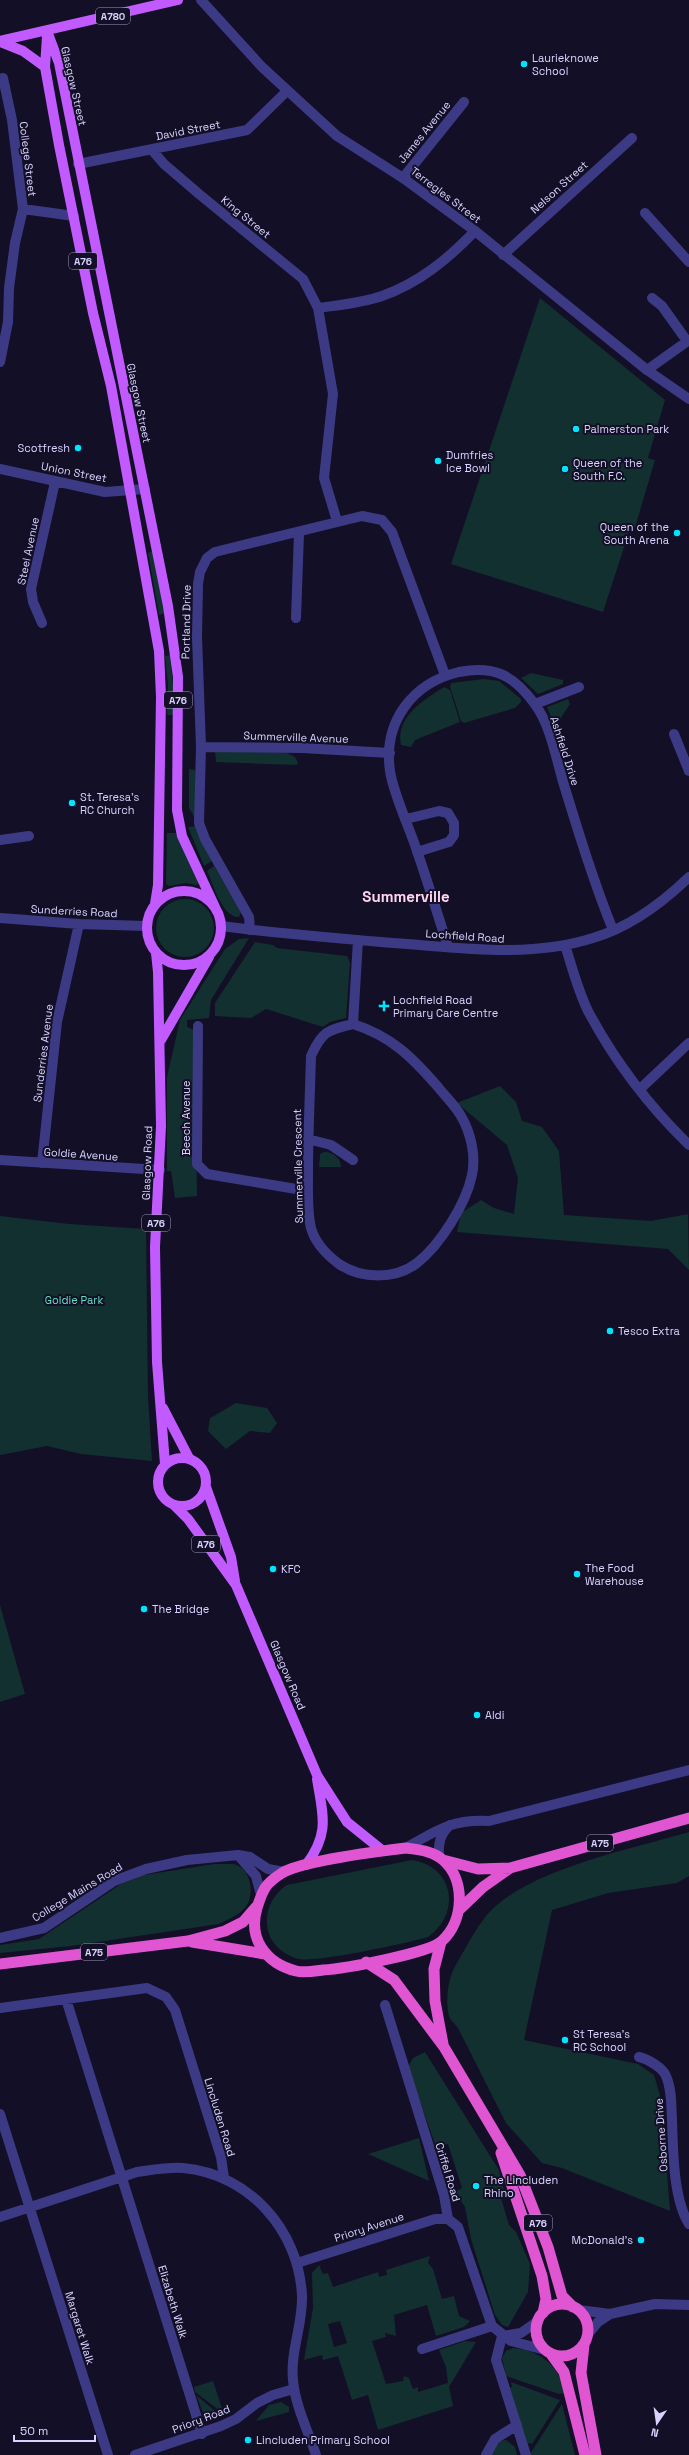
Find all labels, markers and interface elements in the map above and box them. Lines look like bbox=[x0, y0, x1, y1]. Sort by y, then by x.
road number: A780 bbox=[96, 8, 130, 24]
street label: Glasgow Street bbox=[58, 45, 90, 127]
place label: Laurieknowe School bbox=[532, 51, 599, 78]
marker: Laurieknowe School bbox=[519, 59, 529, 69]
street label: James Avenue bbox=[395, 98, 453, 166]
street label: David Street bbox=[155, 117, 221, 143]
street label: College Street bbox=[16, 121, 40, 197]
street label: Nelson Street bbox=[527, 158, 591, 216]
street label: Terregles Street bbox=[408, 164, 484, 226]
street label: King Street bbox=[218, 193, 274, 241]
road number: A76 bbox=[69, 253, 97, 269]
street label: Glasgow Street bbox=[124, 362, 154, 444]
place label: Palmerston Park bbox=[584, 422, 669, 436]
marker: Palmerston Park bbox=[571, 424, 581, 434]
place label: Scotfresh bbox=[17, 441, 70, 455]
marker: Scotfresh bbox=[73, 443, 83, 453]
place label: Dumfries Ice Bowl bbox=[446, 448, 494, 475]
marker: Dumfries Ice Bowl bbox=[433, 456, 443, 466]
place label: Queen of the South F.C. bbox=[573, 456, 642, 483]
street label: Union Street bbox=[40, 459, 108, 485]
marker: Queen of the South F.C. bbox=[560, 464, 570, 474]
street label: Steel Avenue bbox=[14, 516, 42, 586]
place label: Queen of the South Arena bbox=[600, 520, 670, 547]
marker: Queen of the South Arena bbox=[672, 528, 682, 538]
street label: Portland Drive bbox=[178, 585, 194, 659]
road number: A76 bbox=[164, 692, 192, 708]
street label: Ashfield Drive bbox=[547, 715, 583, 787]
street label: Summerville Avenue bbox=[243, 728, 349, 746]
place label: St. Teresa's RC Church bbox=[80, 790, 140, 817]
marker: St. Teresa's RC Church bbox=[67, 798, 77, 808]
district label: Summerville bbox=[362, 887, 450, 906]
street label: Sunderries Road bbox=[30, 902, 118, 920]
street label: Lochfield Road bbox=[425, 926, 505, 946]
place label: Lochfield Road Primary Care Centre bbox=[393, 993, 498, 1020]
marker: Lochfield Road Primary Care Centre bbox=[378, 1000, 390, 1012]
street label: Sunderries Avenue bbox=[30, 1003, 56, 1103]
street label: Beech Avenue bbox=[179, 1080, 193, 1156]
street label: Summerville Crescent bbox=[290, 1109, 306, 1223]
street label: Glasgow Road bbox=[139, 1126, 155, 1200]
street label: Goldie Avenue bbox=[43, 1144, 119, 1164]
road number: A76 bbox=[142, 1215, 170, 1231]
park label: Goldie Park bbox=[45, 1293, 103, 1307]
place label: Tesco Extra bbox=[618, 1324, 681, 1338]
marker: Tesco Extra bbox=[605, 1326, 615, 1336]
road number: A76 bbox=[192, 1536, 220, 1552]
place label: The Food Warehouse bbox=[585, 1561, 644, 1588]
place label: KFC bbox=[281, 1562, 301, 1576]
marker: KFC bbox=[268, 1564, 278, 1574]
marker: The Food Warehouse bbox=[572, 1569, 582, 1579]
place label: The Bridge bbox=[152, 1602, 209, 1616]
marker: The Bridge bbox=[139, 1604, 149, 1614]
street label: Glasgow Road bbox=[267, 1638, 309, 1712]
place label: Aldi bbox=[485, 1708, 505, 1722]
marker: Aldi bbox=[472, 1710, 482, 1720]
road number: A75 bbox=[587, 1835, 613, 1851]
street label: College Mains Road bbox=[29, 1859, 125, 1925]
road number: A75 bbox=[81, 1944, 107, 1960]
place label: St Teresa's RC School bbox=[573, 2027, 630, 2054]
marker: St Teresa's RC School bbox=[560, 2035, 570, 2045]
street label: Lincluden Road bbox=[201, 2076, 239, 2158]
street label: Osborne Drive bbox=[651, 2098, 671, 2172]
street label: Criffel Road bbox=[432, 2141, 464, 2203]
place label: The Lincluden Rhino bbox=[484, 2173, 558, 2200]
marker: The Lincluden Rhino bbox=[471, 2181, 481, 2191]
street label: Priory Avenue bbox=[332, 2209, 406, 2245]
road number: A76 bbox=[524, 2215, 552, 2231]
place label: McDonald's bbox=[571, 2233, 633, 2247]
marker: McDonald's bbox=[636, 2235, 646, 2245]
street label: Elizabeth Walk bbox=[155, 2264, 191, 2340]
street label: Margaret Walk bbox=[62, 2290, 98, 2366]
street label: Priory Road bbox=[170, 2402, 232, 2436]
north arrow bbox=[637, 2403, 677, 2443]
scale bar bbox=[14, 2417, 95, 2443]
text: 50 m bbox=[20, 2423, 48, 2439]
text: N bbox=[650, 2425, 660, 2440]
place label: Lincluden Primary School bbox=[256, 2433, 390, 2447]
marker: Lincluden Primary School bbox=[243, 2435, 253, 2445]

